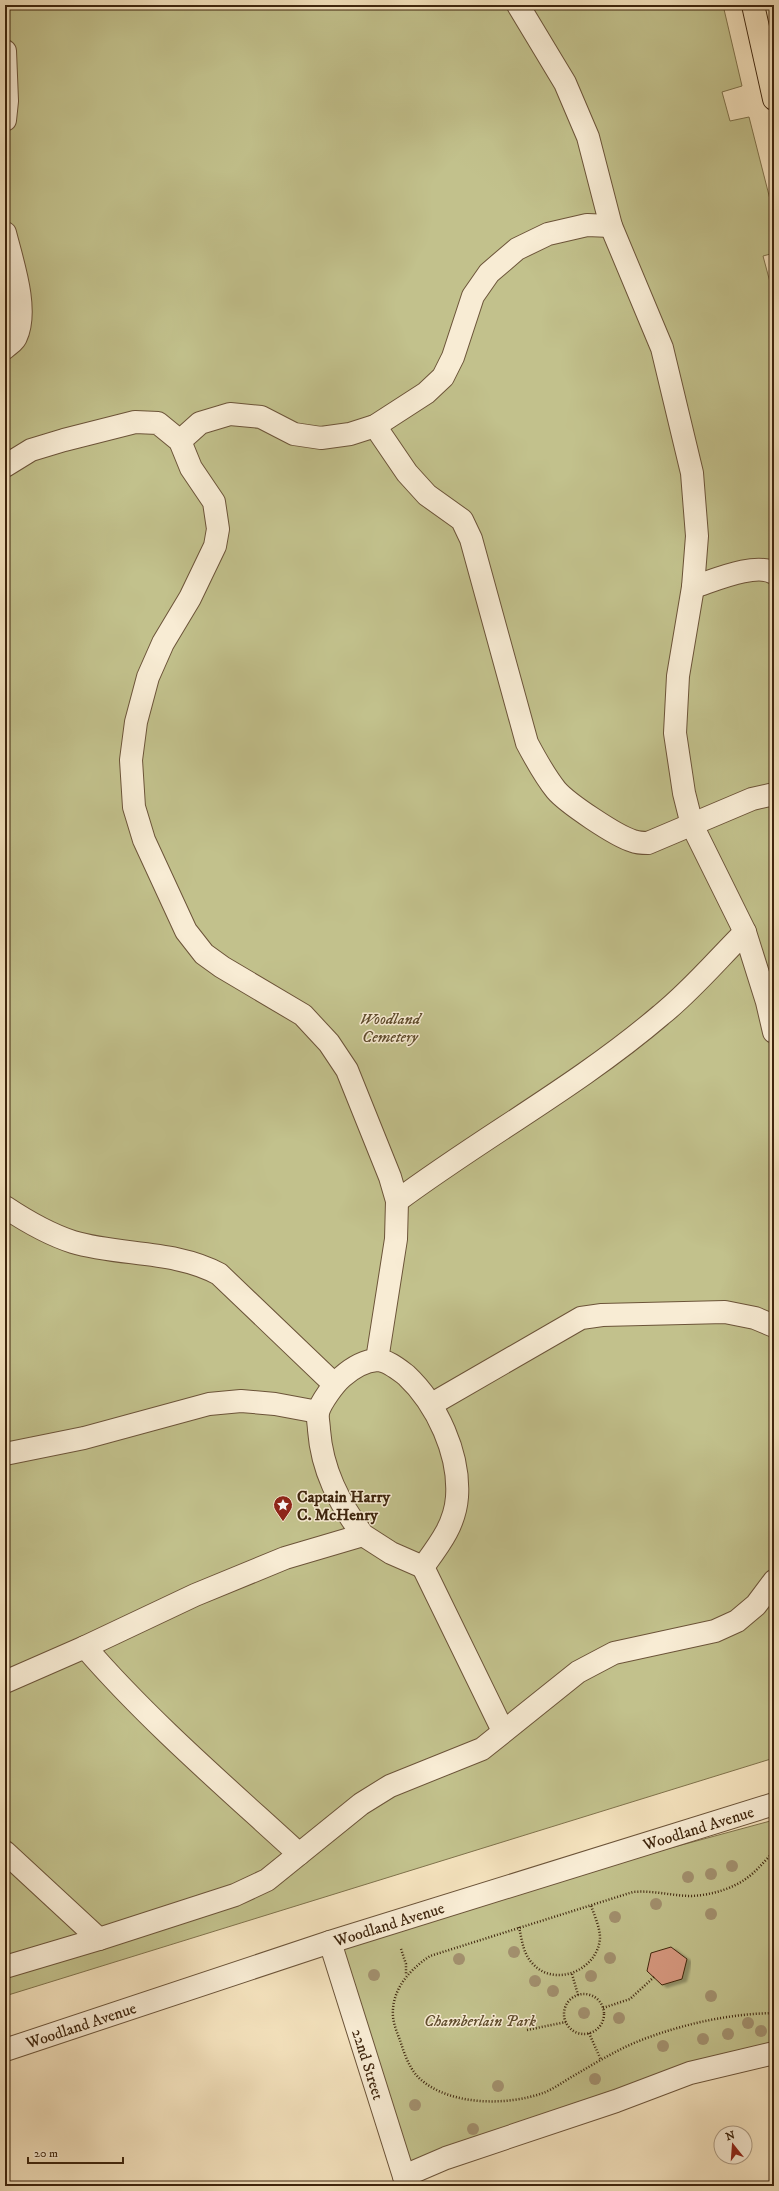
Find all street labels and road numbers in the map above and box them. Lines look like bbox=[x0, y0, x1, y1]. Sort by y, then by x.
street label: Woodland Avenue bbox=[640, 1802, 757, 1855]
street label: Woodland Avenue bbox=[330, 1898, 447, 1952]
street label: Woodland Avenue bbox=[23, 1998, 139, 2054]
street label: 22nd Street bbox=[347, 2026, 388, 2102]

